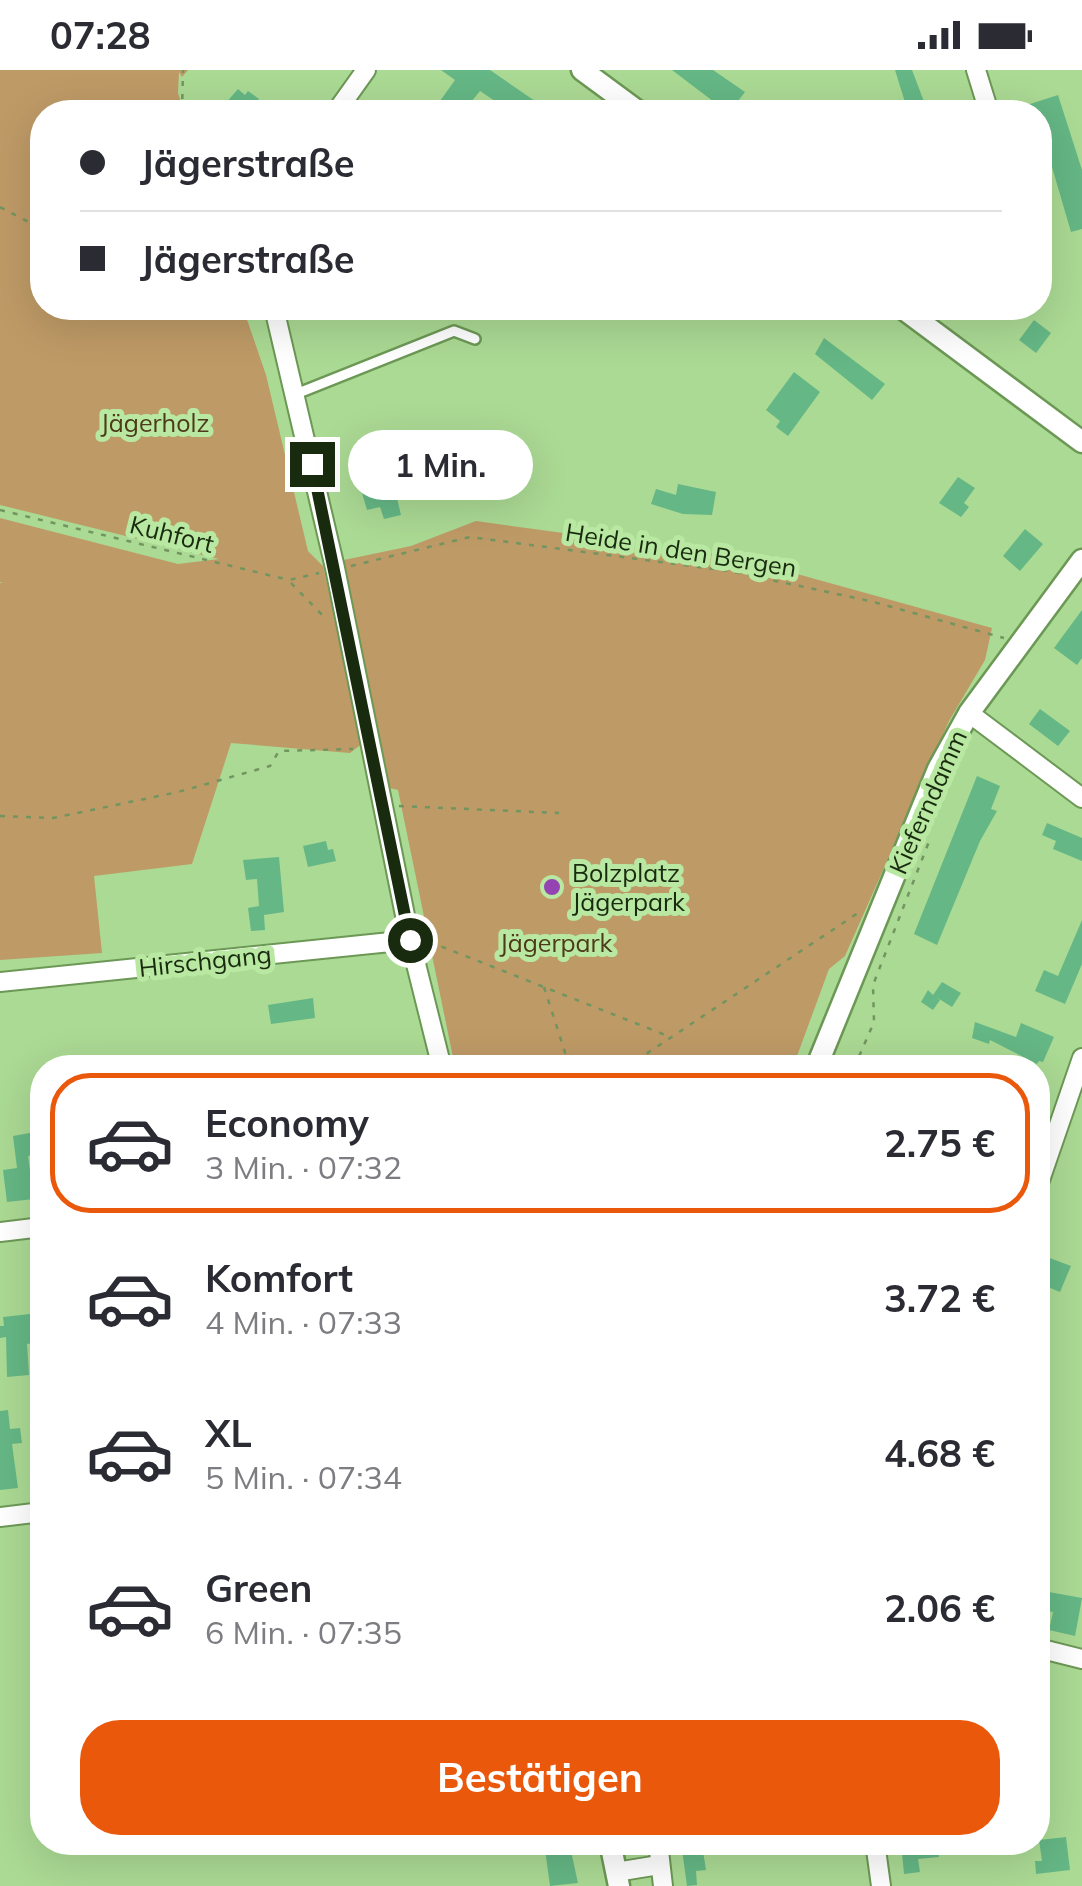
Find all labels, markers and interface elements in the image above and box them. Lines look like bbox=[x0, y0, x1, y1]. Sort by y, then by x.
text: 07:28 bbox=[50, 11, 151, 59]
text: Jägerstraße bbox=[140, 139, 355, 187]
text: Jägerstraße bbox=[140, 235, 355, 283]
park label: Jägerholz bbox=[101, 407, 209, 438]
callout: 1 Min. bbox=[347, 429, 532, 499]
route end bbox=[290, 442, 335, 487]
text: 1 Min. bbox=[395, 445, 486, 485]
street label: Kuhfort bbox=[127, 508, 218, 559]
street label: Heide in den Bergen bbox=[563, 516, 799, 583]
street label: Kieferndamm bbox=[882, 725, 973, 879]
place label: Bolzplatz Jägerpark bbox=[572, 857, 686, 917]
marker: Bolzplatz Jägerpark bbox=[541, 876, 563, 898]
route start bbox=[388, 918, 433, 963]
park label: Jägerpark bbox=[500, 927, 614, 958]
street label: Hirschgang bbox=[137, 938, 273, 983]
icon: car bbox=[85, 1098, 175, 1188]
text: Economy bbox=[205, 1099, 369, 1147]
text: 2.75 € bbox=[884, 1119, 995, 1167]
text: 3 Min. · 07:32 bbox=[205, 1147, 402, 1187]
icon: car bbox=[85, 1253, 175, 1343]
text: Komfort bbox=[205, 1254, 353, 1302]
text: 3.72 € bbox=[884, 1274, 995, 1322]
text: 4 Min. · 07:33 bbox=[205, 1302, 402, 1342]
icon: car bbox=[85, 1408, 175, 1498]
text: XL bbox=[205, 1409, 252, 1457]
text: 4.68 € bbox=[884, 1429, 995, 1477]
text: 5 Min. · 07:34 bbox=[205, 1457, 402, 1497]
icon: car bbox=[85, 1563, 175, 1653]
text: Green bbox=[205, 1564, 312, 1612]
text: 2.06 € bbox=[884, 1584, 995, 1632]
text: 6 Min. · 07:35 bbox=[205, 1612, 402, 1652]
button: Bestätigen bbox=[80, 1720, 1000, 1835]

